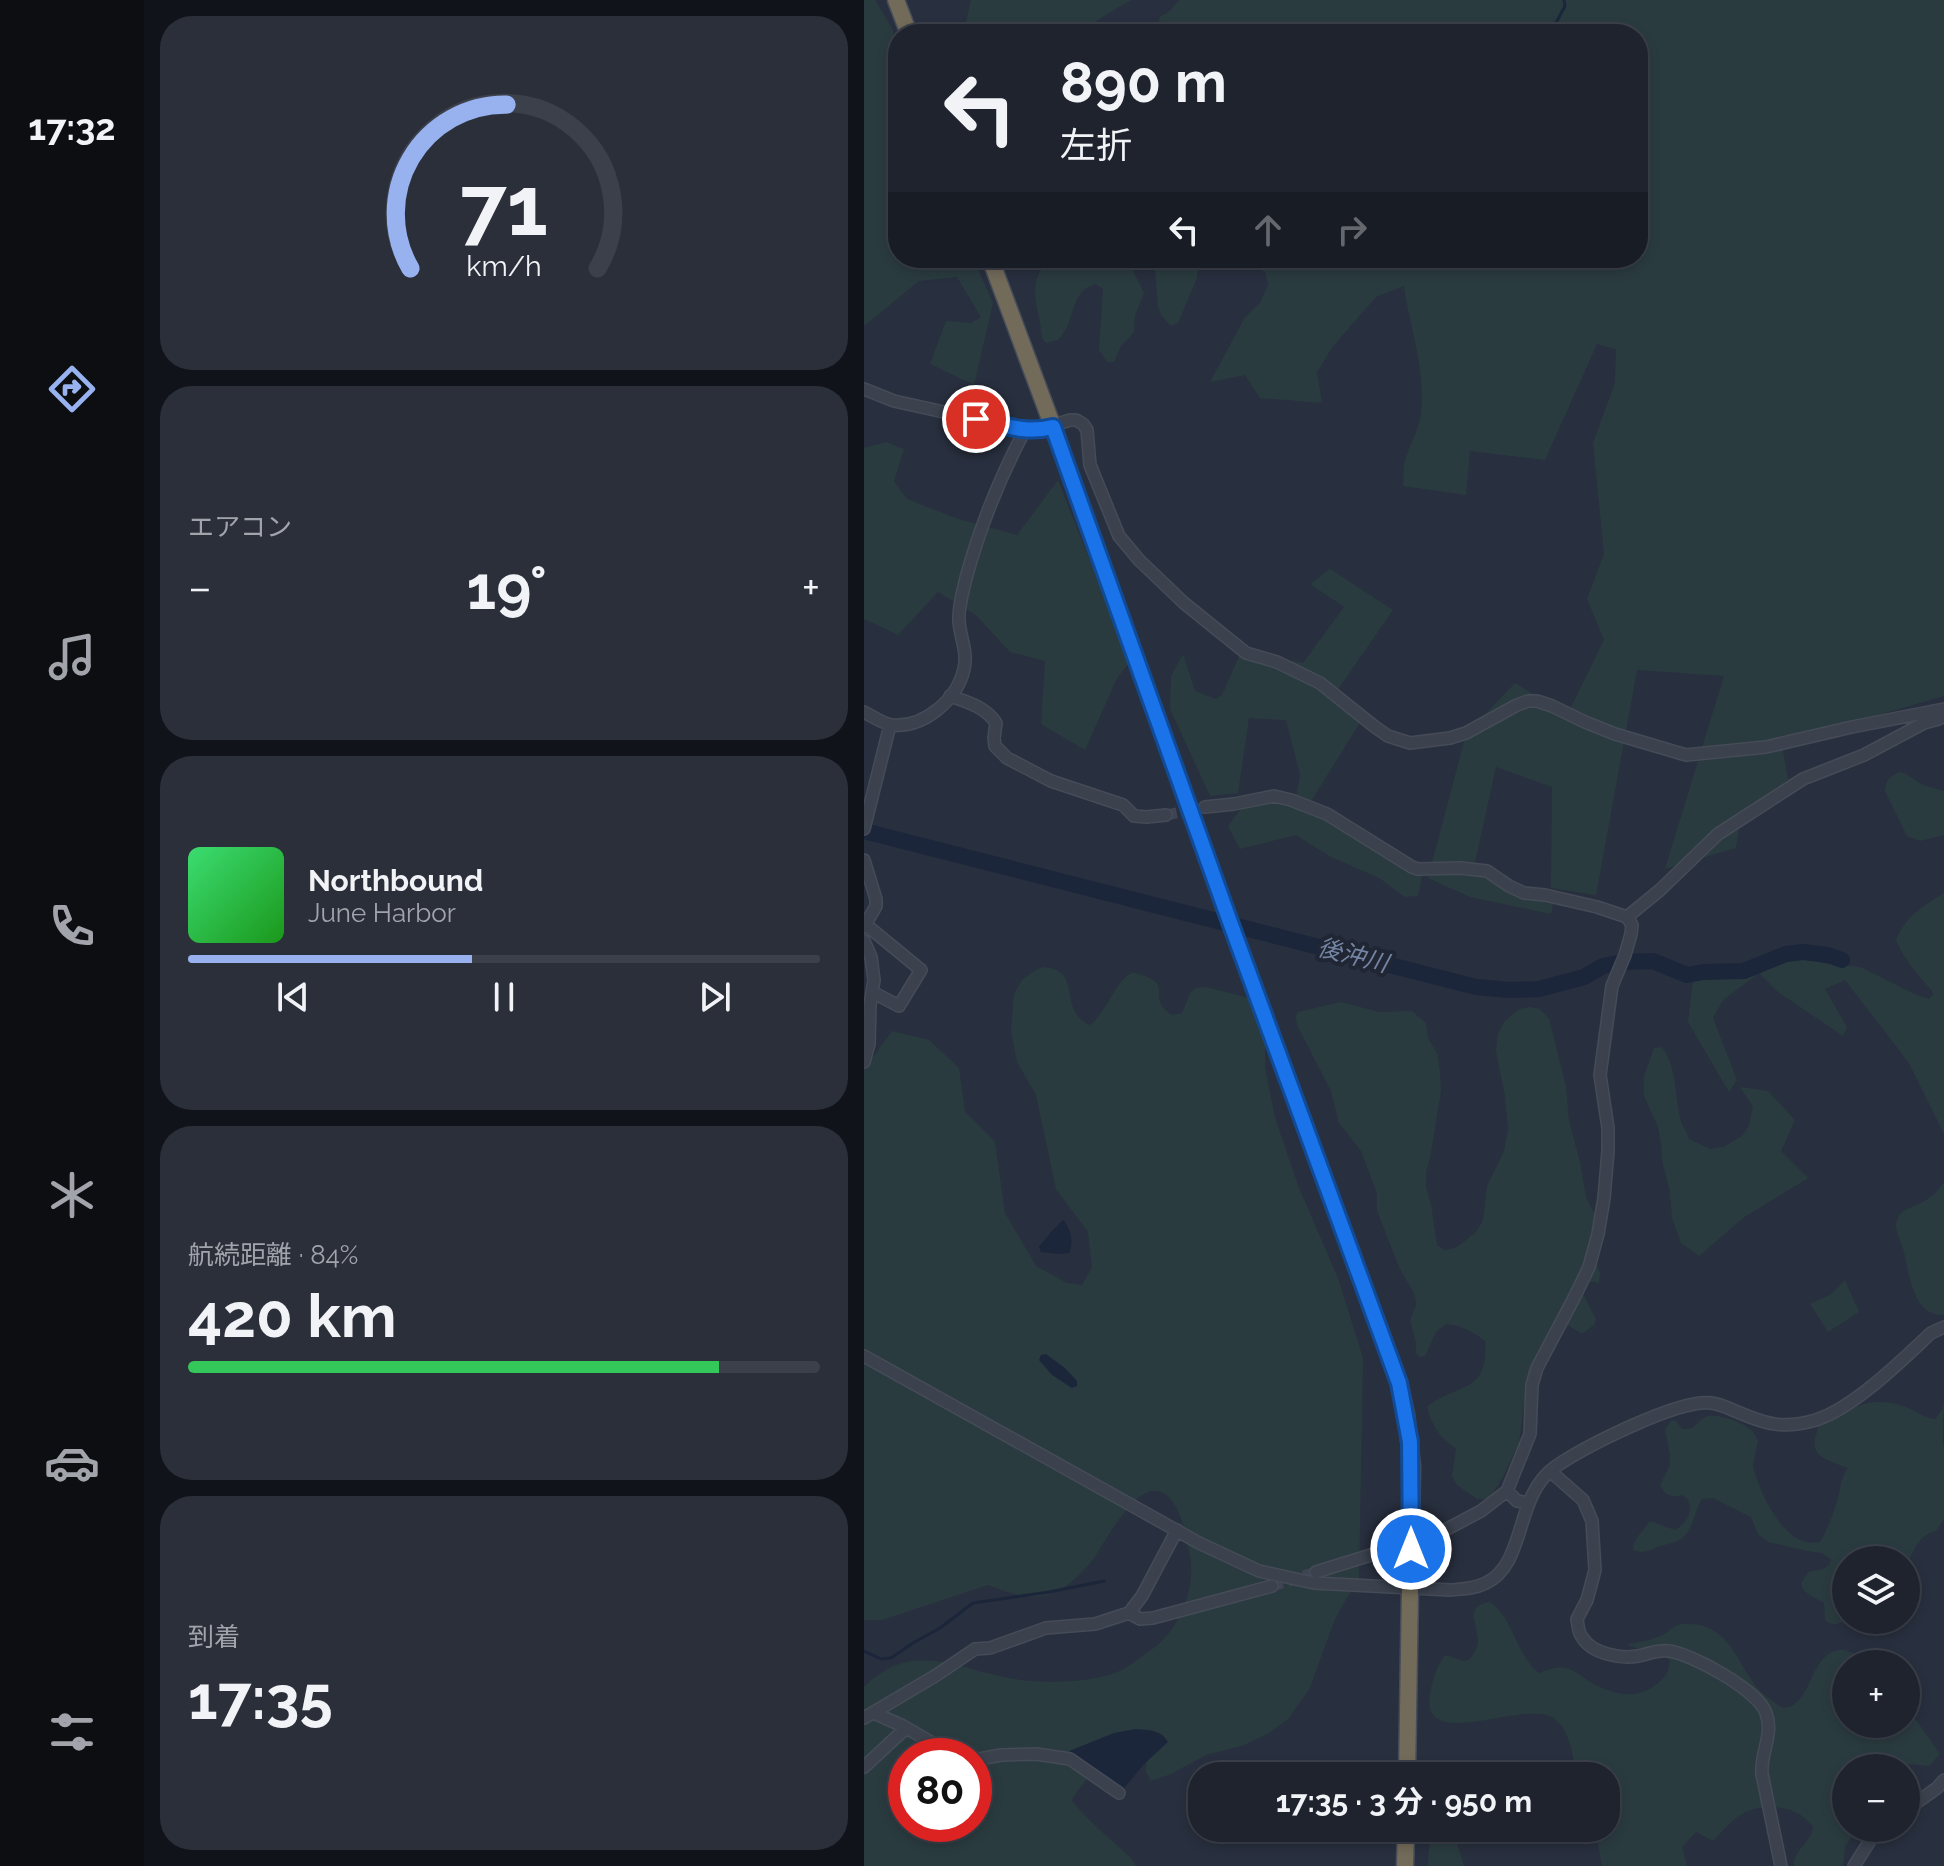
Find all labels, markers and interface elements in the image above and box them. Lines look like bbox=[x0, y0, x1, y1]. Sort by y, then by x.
text: 890 m bbox=[1060, 49, 1227, 115]
icon: left bbox=[928, 56, 1032, 160]
text: 17:32 bbox=[28, 106, 116, 148]
text: 左折 bbox=[1060, 124, 1132, 166]
text: 71 bbox=[460, 157, 548, 254]
icon: left bbox=[1162, 208, 1206, 252]
icon: ahead bbox=[1246, 208, 1290, 252]
icon: right bbox=[1330, 208, 1374, 252]
text: km/h bbox=[466, 249, 542, 283]
icon: directions bbox=[44, 361, 100, 417]
pin bbox=[942, 385, 1010, 453]
icon: arrive bbox=[954, 397, 998, 441]
text: エアコン bbox=[188, 512, 292, 542]
text: 19° bbox=[467, 553, 547, 623]
text: − bbox=[188, 562, 212, 613]
text: + bbox=[802, 562, 820, 613]
icon: music bbox=[44, 629, 100, 685]
text: Northbound bbox=[308, 863, 483, 898]
icon: phone bbox=[44, 898, 100, 954]
text: June Harbor bbox=[308, 898, 456, 928]
water label: 後沖川 bbox=[1315, 932, 1394, 979]
icon: previous bbox=[271, 975, 315, 1019]
icon: pause bbox=[482, 975, 526, 1019]
icon: next bbox=[693, 975, 737, 1019]
icon: climate bbox=[44, 1167, 100, 1223]
text: 航続距離 · 84% bbox=[188, 1240, 358, 1270]
text: 420 km bbox=[188, 1281, 397, 1351]
icon: car bbox=[44, 1435, 100, 1491]
position arrow bbox=[1369, 1507, 1453, 1591]
map controls bbox=[1832, 1546, 1920, 1842]
button: layers bbox=[1832, 1546, 1920, 1634]
text: 到着 bbox=[188, 1622, 240, 1652]
button: + bbox=[1832, 1650, 1920, 1738]
text: 17:35 bbox=[188, 1663, 333, 1733]
icon: filters bbox=[44, 1704, 100, 1760]
speed limit sign: 80 bbox=[888, 1738, 992, 1842]
button: − bbox=[1832, 1754, 1920, 1842]
text: 17:35 · 3 分 · 950 m bbox=[1276, 1784, 1532, 1819]

